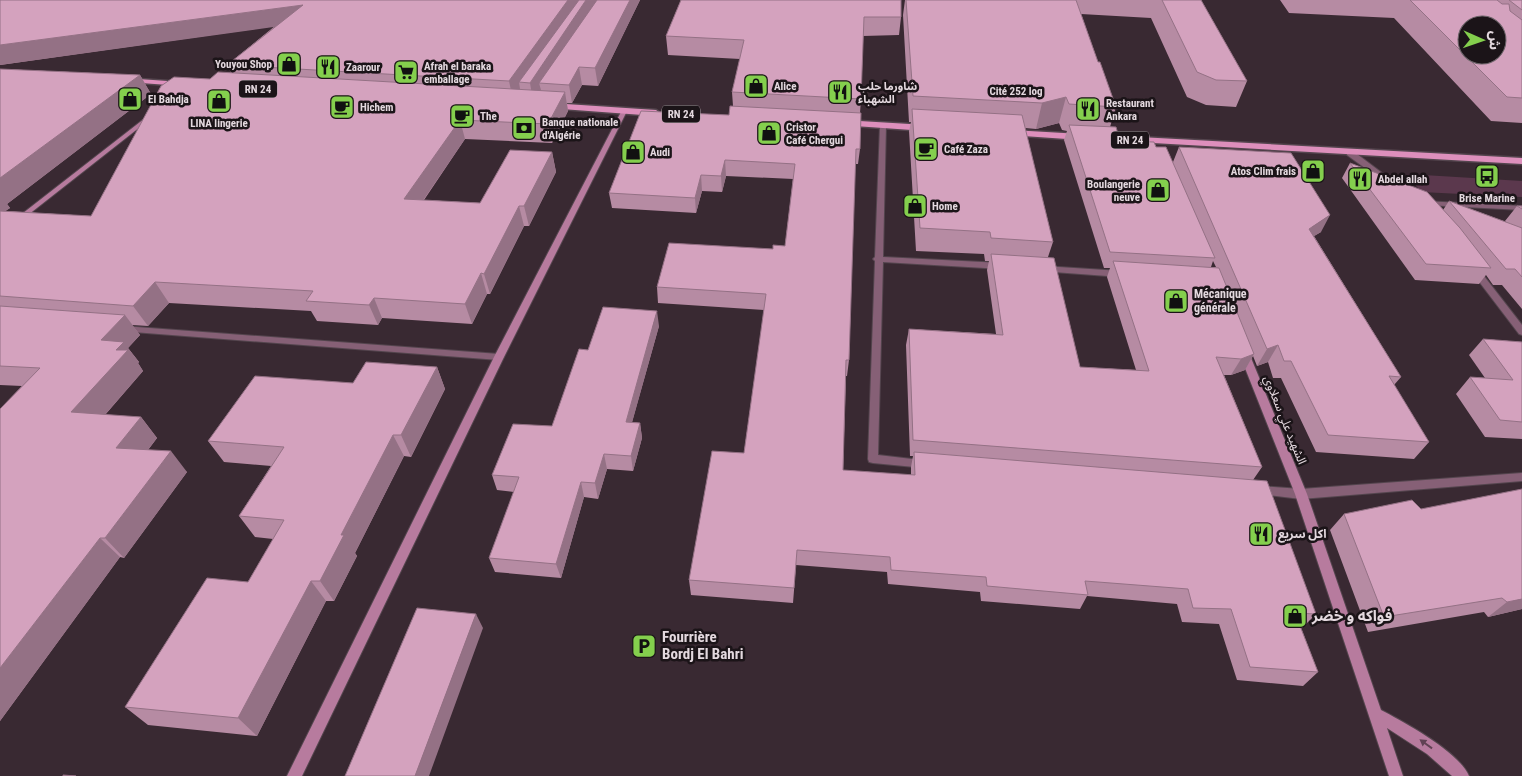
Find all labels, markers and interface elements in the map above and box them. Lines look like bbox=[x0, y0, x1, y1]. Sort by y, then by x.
north arrow bbox=[1457, 15, 1507, 65]
text: ش bbox=[1487, 31, 1503, 50]
shop icon: Youyou Shop bbox=[276, 51, 302, 77]
restaurant icon: Zaarour bbox=[315, 54, 341, 80]
place label: Youyou Shop bbox=[215, 58, 273, 71]
supermarket icon: Afrah el baraka emballage bbox=[393, 59, 419, 85]
place label: Afrah el baraka emballage bbox=[424, 60, 491, 86]
place label: Zaarour bbox=[346, 61, 381, 74]
shop icon: Alice bbox=[743, 73, 769, 99]
restaurant icon: شاورما حلب الشهباء bbox=[827, 79, 853, 105]
road number: RN 24 bbox=[239, 80, 277, 98]
place label: Alice bbox=[774, 80, 796, 93]
place label: شاورما حلب الشهباء bbox=[858, 80, 917, 106]
district label: Cité 252 log bbox=[989, 85, 1043, 98]
shop icon: El Bahdja bbox=[117, 86, 143, 112]
shop icon: LINA lingerie bbox=[206, 88, 232, 114]
place label: El Bahdja bbox=[148, 93, 189, 106]
cafe icon: Hichem bbox=[329, 94, 355, 120]
restaurant icon: Restaurant Ankara bbox=[1075, 96, 1101, 122]
place label: Restaurant Ankara bbox=[1106, 97, 1154, 123]
place label: Hichem bbox=[360, 101, 393, 114]
cafe icon: The bbox=[449, 103, 475, 129]
road number: RN 24 bbox=[662, 106, 700, 122]
place label: The bbox=[480, 110, 497, 123]
bank icon: Banque nationale d'Algérie bbox=[511, 115, 537, 141]
place label: Banque nationale d'Algérie bbox=[542, 116, 618, 142]
place label: LINA lingerie bbox=[190, 117, 248, 130]
shop icon: Cristor Café Chergui bbox=[756, 120, 782, 146]
place label: Cristor Café Chergui bbox=[786, 121, 843, 147]
road number: RN 24 bbox=[1111, 132, 1149, 148]
cafe icon: Café Zaza bbox=[913, 136, 939, 162]
shop icon: Audi bbox=[620, 139, 646, 165]
place label: Café Zaza bbox=[944, 143, 988, 156]
place label: Audi bbox=[650, 146, 670, 159]
shop icon: Atos Clim frais bbox=[1300, 158, 1326, 184]
bus stop icon: Brise Marine bbox=[1474, 163, 1500, 189]
place label: Atos Clim frais bbox=[1231, 165, 1296, 178]
restaurant icon: Abdel allah bbox=[1347, 166, 1373, 192]
place label: Abdel allah bbox=[1378, 173, 1427, 186]
shop icon: Boulangerie neuve bbox=[1145, 177, 1171, 203]
place label: Boulangerie neuve bbox=[1087, 178, 1140, 204]
place label: Brise Marine bbox=[1459, 192, 1515, 205]
shop icon: Home bbox=[902, 193, 928, 219]
place label: Home bbox=[932, 200, 958, 213]
place label: Mécanique générale bbox=[1194, 287, 1247, 315]
shop icon: Mécanique générale bbox=[1163, 288, 1189, 314]
street label: الشهيد علي سعلاوي bbox=[1258, 374, 1309, 468]
restaurant icon: اكل سريع bbox=[1248, 521, 1274, 547]
place label: اكل سريع bbox=[1278, 527, 1327, 543]
shop icon: فواكه و خضر bbox=[1282, 603, 1308, 629]
place label: فواكه و خضر bbox=[1311, 607, 1392, 625]
place label: Fourrière Bordj El Bahri bbox=[662, 628, 743, 663]
parking icon: Fourrière Bordj El Bahri bbox=[631, 633, 657, 659]
one-way arrow bbox=[1419, 739, 1433, 749]

